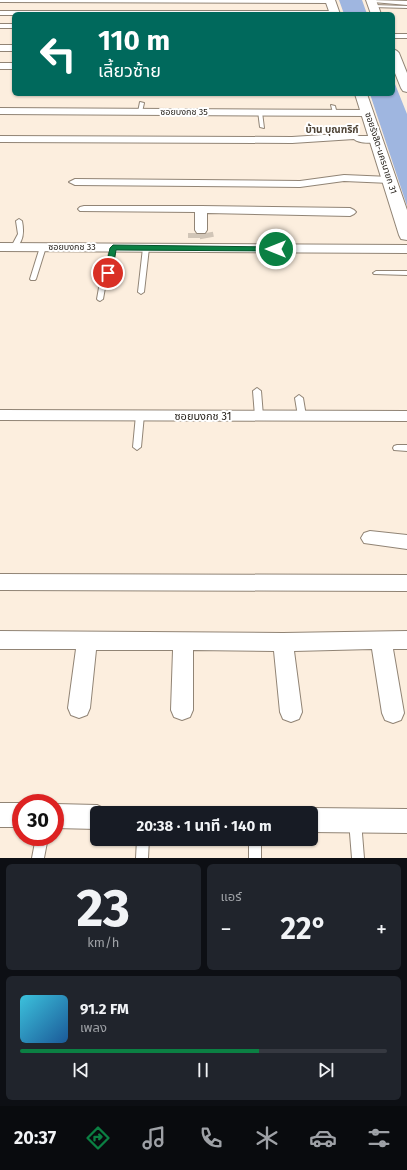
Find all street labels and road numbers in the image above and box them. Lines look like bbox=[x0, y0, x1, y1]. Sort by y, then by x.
street label: ซอยบงกช 35 bbox=[160, 107, 208, 117]
street label: ซอยรังสิต-นครนายก 31 bbox=[363, 111, 399, 195]
street label: ซอยบงกช 33 bbox=[48, 242, 96, 252]
street label: ซอยบงกช 31 bbox=[174, 410, 232, 423]

